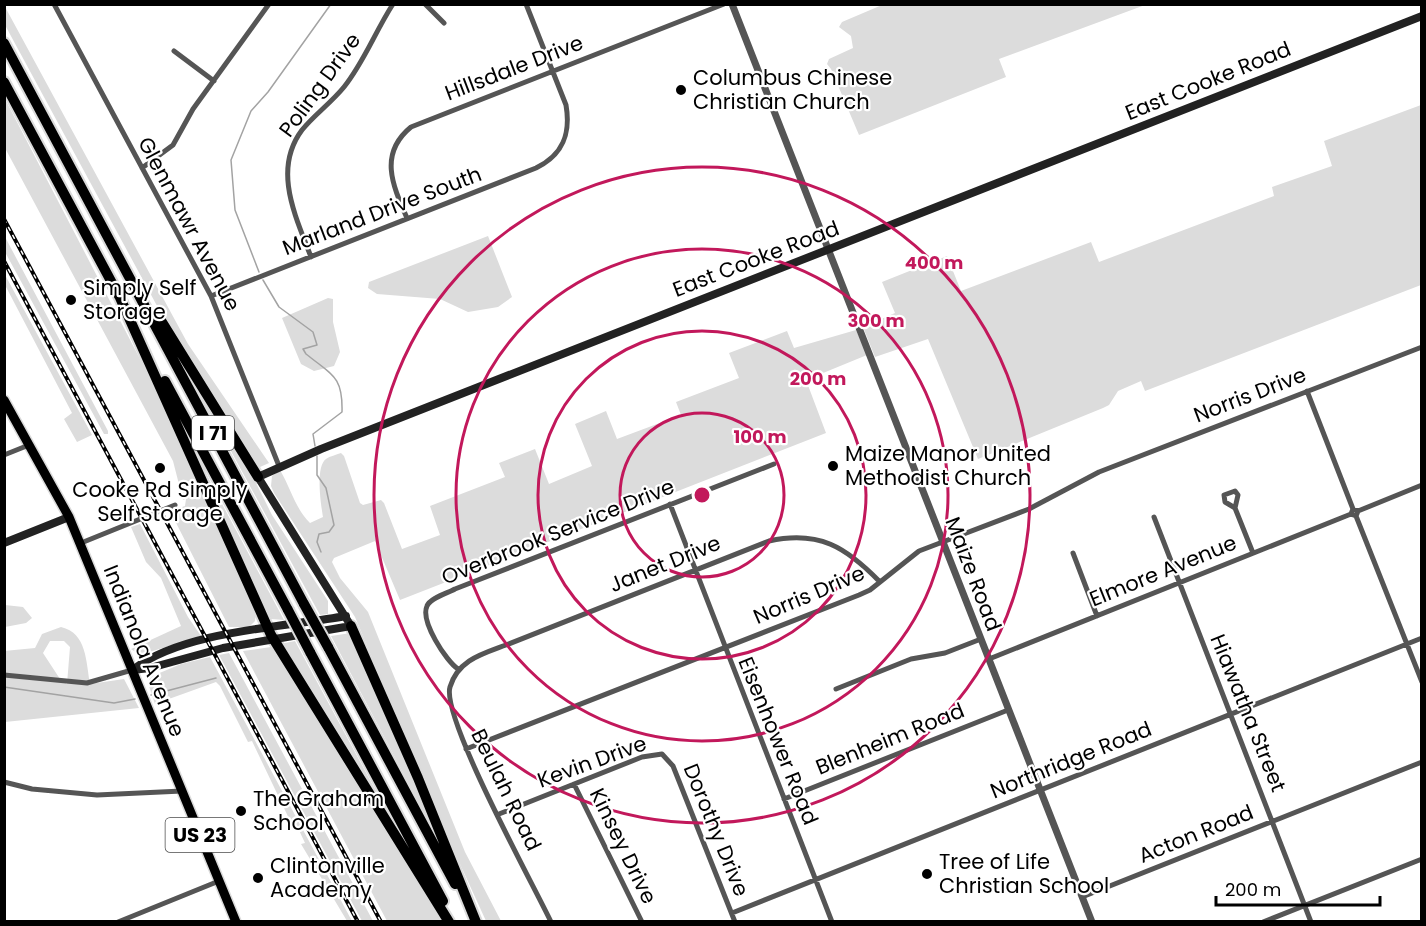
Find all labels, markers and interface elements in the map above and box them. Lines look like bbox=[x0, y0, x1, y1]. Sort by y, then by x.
street label: Poling Drive bbox=[272, 27, 367, 143]
street label: Hillsdale Drive bbox=[441, 28, 587, 107]
street label: East Cooke Road bbox=[1121, 34, 1295, 127]
place label: Columbus Chinese Christian Church bbox=[693, 63, 892, 116]
marker: Columbus Chinese Christian Church bbox=[674, 83, 688, 97]
street label: Glenmawr Avenue bbox=[131, 132, 248, 316]
street label: Marland Drive South bbox=[278, 159, 486, 262]
street label: East Cooke Road bbox=[668, 213, 843, 304]
text: 400 m bbox=[905, 250, 963, 275]
place label: Simply Self Storage bbox=[83, 273, 196, 326]
marker: Simply Self Storage bbox=[64, 293, 78, 307]
text: 300 m bbox=[847, 308, 905, 333]
street label: Norris Drive bbox=[1189, 360, 1310, 429]
text: 200 m bbox=[790, 366, 846, 391]
road number: I 71 bbox=[192, 416, 234, 450]
text: 100 m bbox=[733, 424, 787, 449]
place label: Maize Manor United Methodist Church bbox=[845, 439, 1051, 492]
marker: Maize Manor United Methodist Church bbox=[826, 459, 840, 473]
marker: Cooke Rd Simply Self Storage bbox=[153, 461, 167, 475]
street label: Overbrook Service Drive bbox=[437, 472, 679, 592]
place label: Cooke Rd Simply Self Storage bbox=[72, 475, 248, 528]
centre of rings bbox=[692, 485, 712, 505]
street label: Maize Road bbox=[938, 513, 1009, 635]
street label: Janet Drive bbox=[605, 528, 725, 599]
street label: Elmore Avenue bbox=[1085, 528, 1241, 613]
street label: Norris Drive bbox=[749, 558, 869, 631]
street label: Indianola Avenue bbox=[97, 561, 192, 741]
street label: Hiawatha Street bbox=[1204, 630, 1293, 796]
street label: Eisenhower Road bbox=[732, 653, 825, 829]
street label: Blenheim Road bbox=[811, 696, 968, 782]
street label: Northridge Road bbox=[986, 714, 1156, 805]
street label: Beulah Road bbox=[464, 724, 548, 856]
street label: Kevin Drive bbox=[533, 728, 650, 795]
street label: Dorothy Drive bbox=[677, 759, 756, 900]
street label: Kinsey Drive bbox=[583, 783, 664, 908]
place label: The Graham School bbox=[253, 784, 384, 837]
street label: Acton Road bbox=[1134, 797, 1258, 870]
marker: The Graham School bbox=[234, 804, 248, 818]
road number: US 23 bbox=[166, 818, 234, 852]
place label: Tree of Life Christian School bbox=[939, 847, 1109, 900]
place label: Clintonville Academy bbox=[270, 851, 385, 904]
marker: Tree of Life Christian School bbox=[920, 867, 934, 881]
scale bar bbox=[1216, 869, 1380, 907]
marker: Clintonville Academy bbox=[251, 871, 265, 885]
text: 200 m bbox=[1225, 877, 1281, 902]

